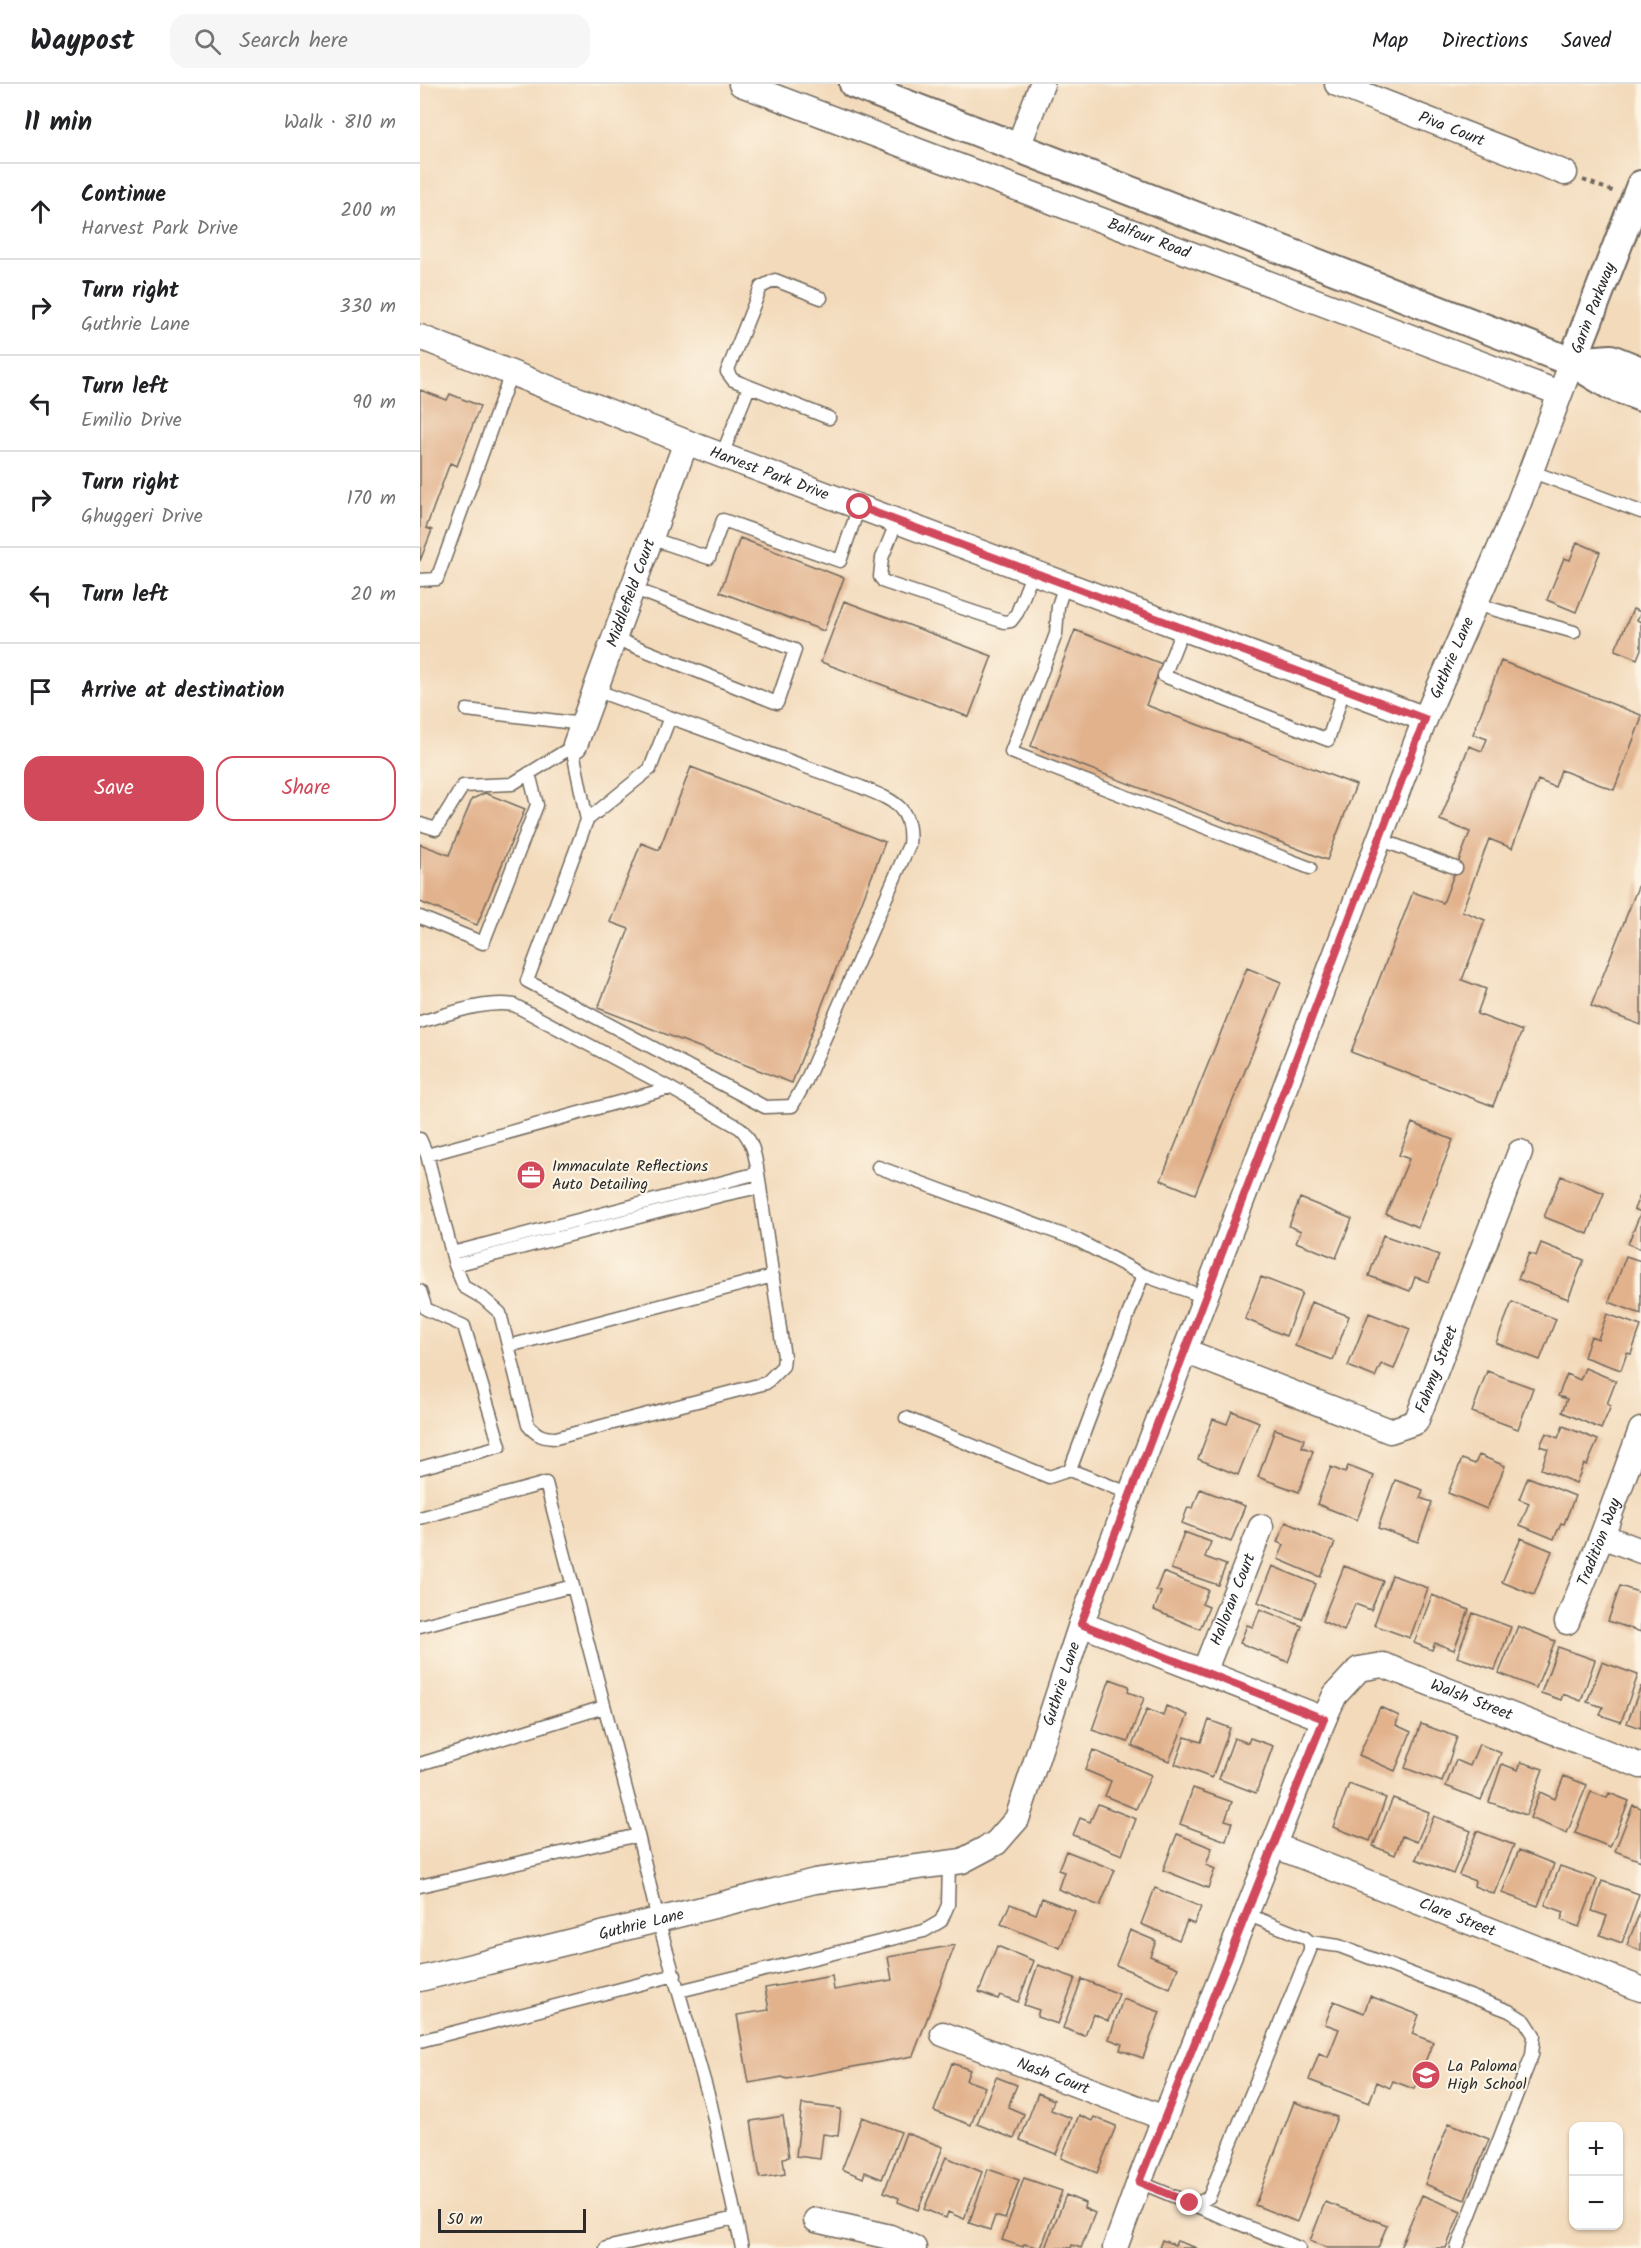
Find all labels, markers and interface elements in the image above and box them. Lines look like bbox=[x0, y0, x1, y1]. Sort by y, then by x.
search box bbox=[170, 14, 590, 68]
text: Waypost bbox=[30, 19, 134, 64]
text: Search here bbox=[239, 24, 348, 59]
icon: search bbox=[191, 25, 224, 58]
text: Map bbox=[1372, 25, 1408, 58]
text: Directions bbox=[1441, 25, 1528, 58]
text: Saved bbox=[1561, 25, 1611, 58]
text: 11 min bbox=[24, 102, 92, 144]
street label: Piva Court bbox=[1415, 104, 1489, 153]
text: Walk · 810 m bbox=[284, 107, 396, 139]
text: Continue bbox=[81, 178, 166, 213]
icon: ahead bbox=[24, 195, 57, 228]
text: 200 m bbox=[340, 195, 396, 227]
street label: Balfour Road bbox=[1104, 211, 1195, 265]
text: Harvest Park Drive bbox=[81, 213, 238, 245]
street label: Garin Parkway bbox=[1564, 258, 1622, 357]
text: Turn right bbox=[81, 274, 179, 309]
icon: right bbox=[24, 291, 57, 324]
text: 330 m bbox=[339, 291, 396, 323]
text: Guthrie Lane bbox=[81, 309, 190, 341]
text: Turn left bbox=[81, 370, 168, 405]
icon: left bbox=[24, 387, 57, 420]
text: 90 m bbox=[352, 387, 396, 419]
text: Emilio Drive bbox=[81, 405, 182, 437]
street label: Harvest Park Drive bbox=[706, 439, 833, 507]
text: Turn right bbox=[81, 466, 179, 501]
icon: right bbox=[24, 483, 57, 516]
text: 170 m bbox=[347, 483, 396, 515]
route start bbox=[846, 493, 872, 519]
text: Ghuggeri Drive bbox=[81, 501, 203, 533]
street label: Middlefield Court bbox=[599, 535, 662, 651]
text: Turn left bbox=[81, 578, 168, 613]
icon: left bbox=[24, 579, 57, 612]
text: 20 m bbox=[350, 579, 396, 611]
street label: Guthrie Lane bbox=[1423, 613, 1481, 703]
text: Arrive at destination bbox=[81, 674, 284, 709]
icon: arrive bbox=[24, 675, 57, 708]
button: Save bbox=[24, 756, 204, 821]
button: Share bbox=[216, 756, 396, 821]
place label: Immaculate Reflections Auto Detailing bbox=[552, 1154, 708, 1197]
office icon: Immaculate Reflections Auto Detailing bbox=[515, 1159, 547, 1191]
street label: Fahmy Street bbox=[1408, 1321, 1465, 1417]
street label: Tradition Way bbox=[1570, 1494, 1628, 1590]
street label: Halloran Court bbox=[1203, 1549, 1262, 1649]
street label: Guthrie Lane bbox=[1036, 1639, 1087, 1729]
street label: Walsh Street bbox=[1427, 1672, 1517, 1727]
street label: Clare Street bbox=[1415, 1891, 1500, 1944]
street label: Guthrie Lane bbox=[596, 1901, 687, 1947]
street label: Nash Court bbox=[1013, 2051, 1094, 2101]
place label: La Paloma High School bbox=[1447, 2054, 1527, 2097]
school or university icon: La Paloma High School bbox=[1410, 2059, 1442, 2091]
map controls bbox=[1569, 2122, 1623, 2230]
button: + bbox=[1569, 2122, 1623, 2176]
button: − bbox=[1569, 2176, 1623, 2230]
route end bbox=[1176, 2189, 1202, 2215]
scale bar bbox=[438, 2206, 586, 2234]
text: 50 m bbox=[447, 2207, 483, 2232]

